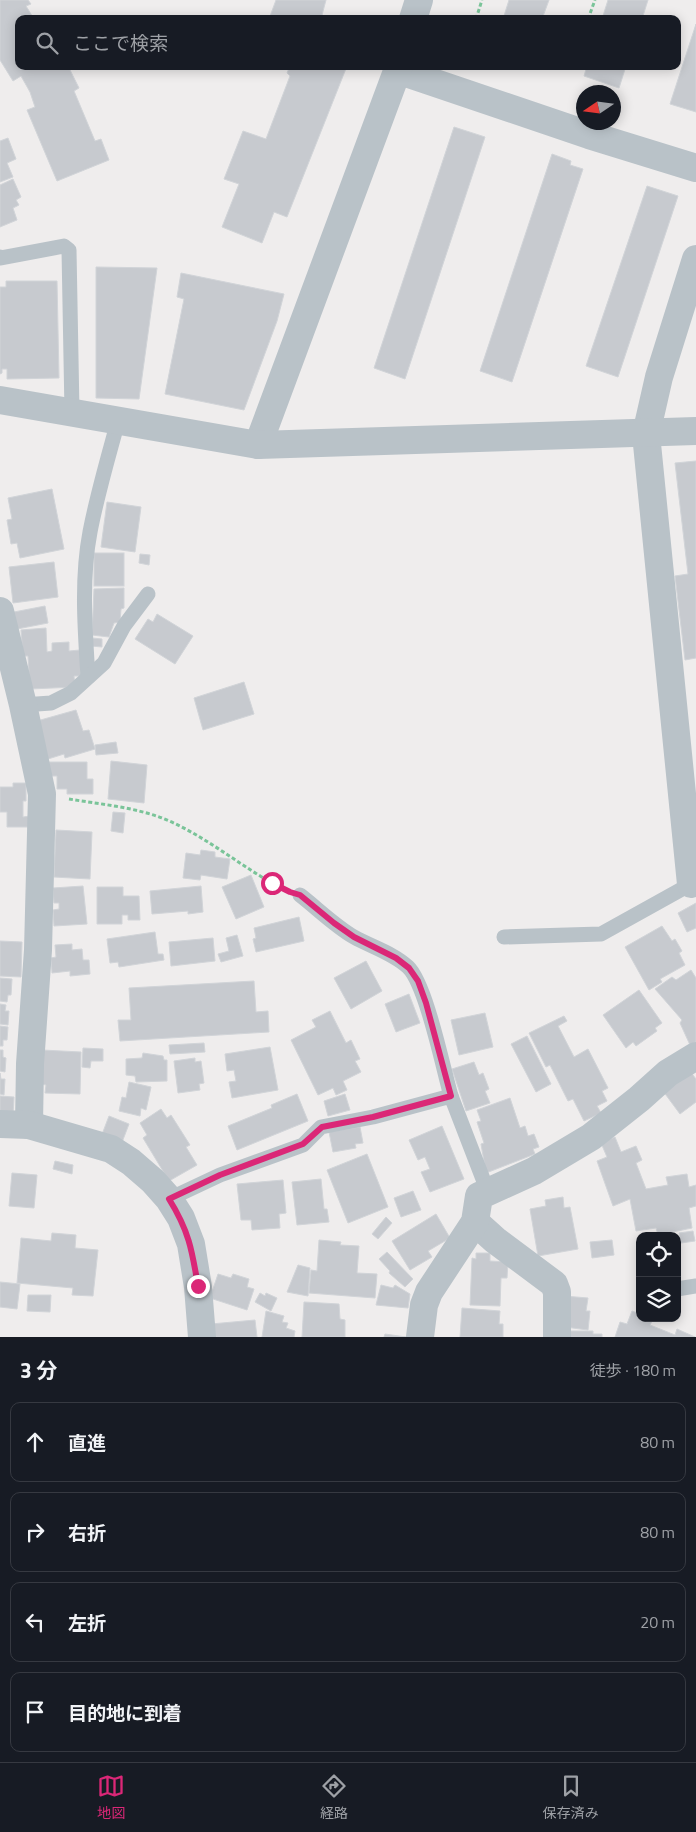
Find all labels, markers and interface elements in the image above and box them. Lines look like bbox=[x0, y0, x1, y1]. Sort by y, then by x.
search box bbox=[15, 15, 681, 70]
text: ここで検索 bbox=[73, 28, 168, 57]
icon: search bbox=[33, 29, 61, 57]
north arrow bbox=[576, 85, 621, 130]
route start bbox=[261, 872, 284, 895]
map controls bbox=[636, 1232, 681, 1322]
button: locate bbox=[636, 1232, 681, 1277]
route end bbox=[187, 1275, 210, 1298]
button: layers bbox=[636, 1277, 681, 1322]
text: 3 分 bbox=[20, 1354, 57, 1386]
text: 徒歩 · 180 m bbox=[590, 1358, 676, 1382]
icon: ahead bbox=[21, 1428, 49, 1456]
text: 直進 bbox=[68, 1428, 106, 1457]
text: 80 m bbox=[640, 1430, 675, 1454]
icon: right bbox=[21, 1518, 49, 1546]
text: 右折 bbox=[68, 1518, 106, 1547]
text: 80 m bbox=[640, 1520, 675, 1544]
icon: left bbox=[21, 1608, 49, 1636]
text: 左折 bbox=[68, 1608, 106, 1637]
text: 20 m bbox=[640, 1610, 675, 1634]
icon: arrive bbox=[21, 1698, 49, 1726]
text: 目的地に到着 bbox=[68, 1698, 182, 1727]
tab: 地図 bbox=[97, 1772, 125, 1823]
tab: 経路 bbox=[320, 1772, 348, 1823]
tab: 保存済み bbox=[543, 1772, 599, 1823]

